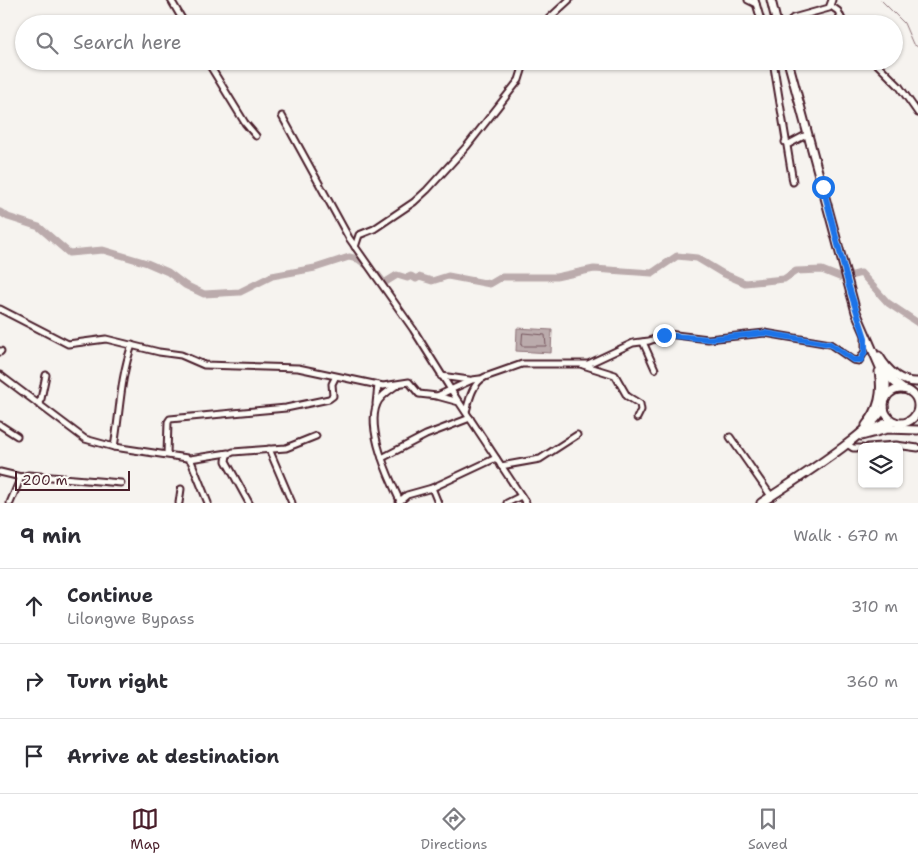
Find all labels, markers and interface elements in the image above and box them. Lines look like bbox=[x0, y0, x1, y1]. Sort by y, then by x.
search box bbox=[15, 15, 903, 70]
icon: search bbox=[33, 29, 61, 57]
text: Search here bbox=[73, 30, 182, 55]
route start bbox=[812, 176, 835, 199]
route end bbox=[653, 324, 676, 347]
map controls bbox=[858, 443, 903, 488]
button: layers bbox=[858, 443, 903, 488]
scale bar bbox=[15, 468, 130, 491]
text: 200 m bbox=[22, 471, 68, 489]
text: 9 min bbox=[20, 522, 81, 550]
text: Walk · 670 m bbox=[793, 525, 898, 546]
text: Continue bbox=[67, 583, 153, 608]
icon: ahead bbox=[20, 592, 48, 620]
text: 310 m bbox=[851, 596, 898, 617]
text: Lilongwe Bypass bbox=[67, 608, 195, 629]
icon: right bbox=[20, 667, 48, 695]
text: Turn right bbox=[67, 669, 168, 694]
text: 360 m bbox=[846, 671, 898, 692]
icon: arrive bbox=[20, 742, 48, 770]
text: Arrive at destination bbox=[67, 744, 279, 769]
tab: Map bbox=[130, 805, 160, 853]
tab: Directions bbox=[421, 805, 488, 853]
tab: Saved bbox=[748, 805, 788, 853]

